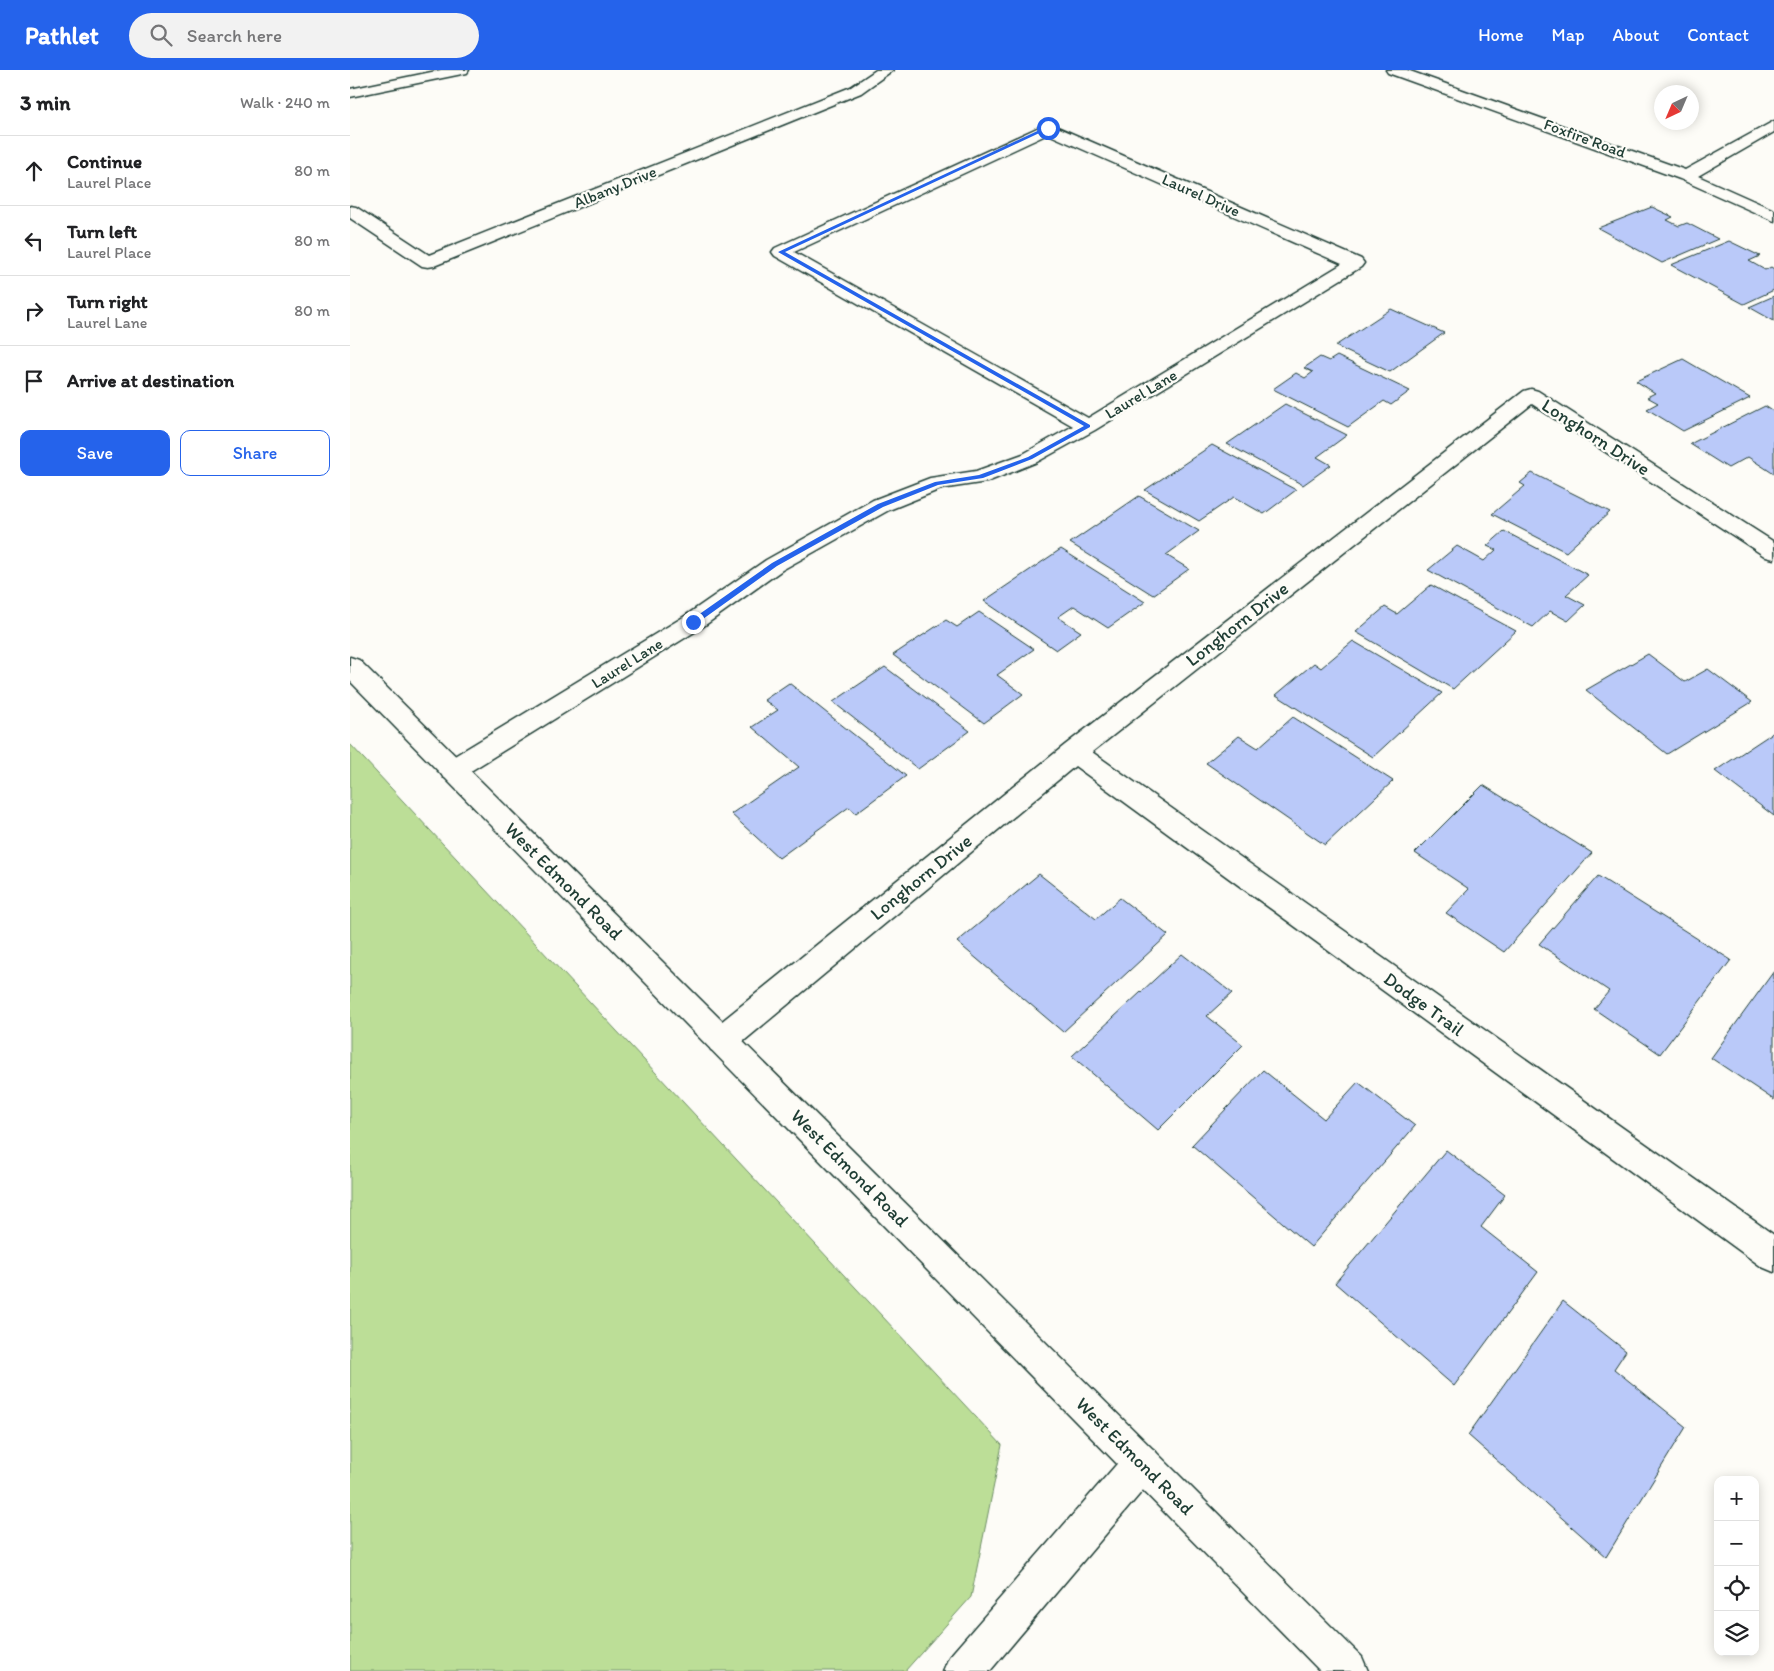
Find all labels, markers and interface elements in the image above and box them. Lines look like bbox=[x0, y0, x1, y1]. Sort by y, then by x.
search box bbox=[129, 13, 479, 58]
text: Pathlet bbox=[25, 21, 99, 50]
icon: search bbox=[147, 21, 175, 49]
text: Search here bbox=[187, 24, 282, 47]
text: Home bbox=[1478, 24, 1524, 46]
text: Map bbox=[1552, 24, 1585, 46]
text: About bbox=[1613, 24, 1659, 46]
text: Contact bbox=[1687, 24, 1749, 46]
north arrow bbox=[1654, 85, 1699, 130]
text: 3 min bbox=[20, 90, 70, 115]
text: Walk · 240 m bbox=[240, 93, 330, 112]
street label: Foxfire Road bbox=[1541, 114, 1629, 162]
route start bbox=[1037, 117, 1060, 140]
text: Continue bbox=[67, 150, 142, 173]
icon: ahead bbox=[20, 157, 48, 185]
text: 80 m bbox=[294, 161, 330, 180]
street label: Albany Drive bbox=[571, 162, 659, 212]
street label: Laurel Drive bbox=[1159, 169, 1243, 221]
text: Laurel Place bbox=[67, 173, 151, 192]
text: Turn left bbox=[67, 220, 137, 243]
icon: left bbox=[20, 227, 48, 255]
text: 80 m bbox=[294, 231, 330, 250]
text: Laurel Place bbox=[67, 243, 151, 262]
text: Turn right bbox=[67, 290, 148, 313]
icon: right bbox=[20, 297, 48, 325]
text: 80 m bbox=[294, 301, 330, 320]
text: Laurel Lane bbox=[67, 313, 147, 332]
street label: Laurel Lane bbox=[1102, 365, 1180, 423]
icon: arrive bbox=[20, 367, 48, 395]
text: Arrive at destination bbox=[67, 369, 234, 392]
street label: Longhorn Drive bbox=[1538, 394, 1654, 480]
button: Save bbox=[20, 430, 170, 476]
button: Share bbox=[180, 430, 330, 476]
street label: Longhorn Drive bbox=[1181, 577, 1293, 671]
route end bbox=[682, 611, 705, 634]
street label: Laurel Lane bbox=[588, 634, 666, 692]
street label: West Edmond Road bbox=[500, 817, 628, 945]
street label: Longhorn Drive bbox=[865, 829, 977, 925]
street label: Dodge Trail bbox=[1379, 967, 1469, 1041]
street label: West Edmond Road bbox=[786, 1104, 914, 1232]
street label: West Edmond Road bbox=[1071, 1392, 1199, 1520]
map controls bbox=[1714, 1476, 1759, 1656]
button: + bbox=[1714, 1476, 1759, 1521]
button: − bbox=[1714, 1521, 1759, 1566]
button: locate bbox=[1714, 1566, 1759, 1611]
button: layers bbox=[1714, 1611, 1759, 1656]

